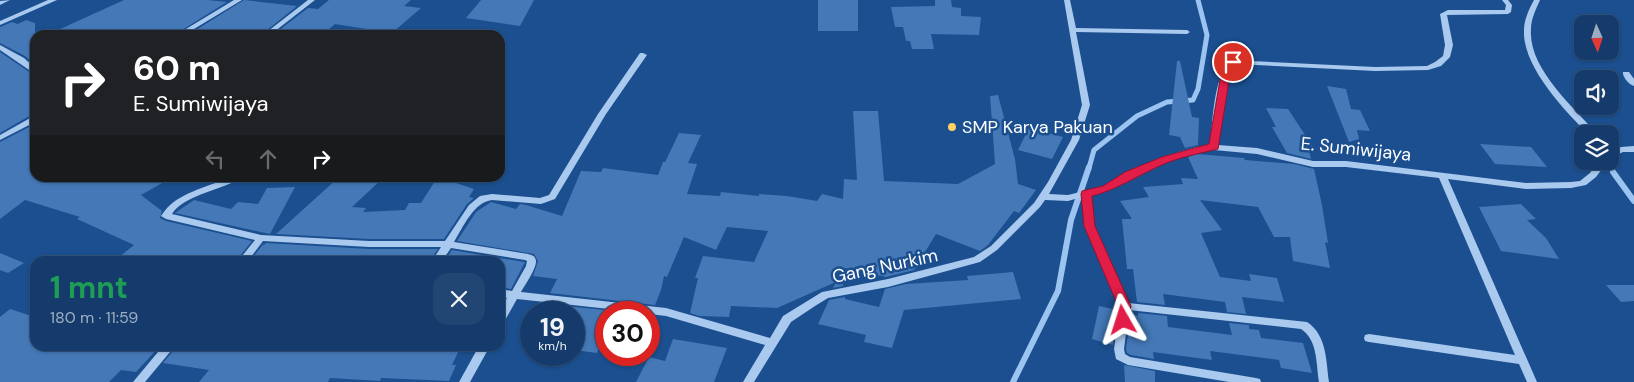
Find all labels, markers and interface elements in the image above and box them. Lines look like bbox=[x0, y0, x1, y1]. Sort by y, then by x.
north arrow bbox=[1574, 15, 1619, 60]
map controls bbox=[1574, 15, 1619, 170]
pin bbox=[1212, 41, 1254, 83]
text: 60 m bbox=[133, 45, 221, 91]
icon: arrive bbox=[1219, 48, 1247, 76]
icon: right bbox=[50, 50, 115, 115]
button: sound bbox=[1574, 70, 1619, 115]
text: E. Sumiwijaya bbox=[133, 89, 268, 118]
place label: SMP Karya Pakuan bbox=[962, 115, 1113, 139]
marker: SMP Karya Pakuan bbox=[946, 121, 958, 133]
button: layers bbox=[1574, 125, 1619, 170]
street label: E. Sumiwijaya bbox=[1300, 131, 1412, 167]
icon: left bbox=[201, 145, 229, 173]
icon: ahead bbox=[254, 145, 282, 173]
icon: right bbox=[307, 145, 335, 173]
street label: Gang Nurkim bbox=[830, 243, 940, 289]
text: 1 mnt bbox=[50, 268, 128, 307]
button: close bbox=[433, 273, 485, 325]
position arrow bbox=[1096, 293, 1148, 345]
speed limit sign: 30 bbox=[595, 301, 660, 366]
text: 180 m · 11:59 bbox=[50, 307, 138, 328]
text: 19 bbox=[540, 311, 565, 344]
text: km/h bbox=[538, 338, 567, 354]

